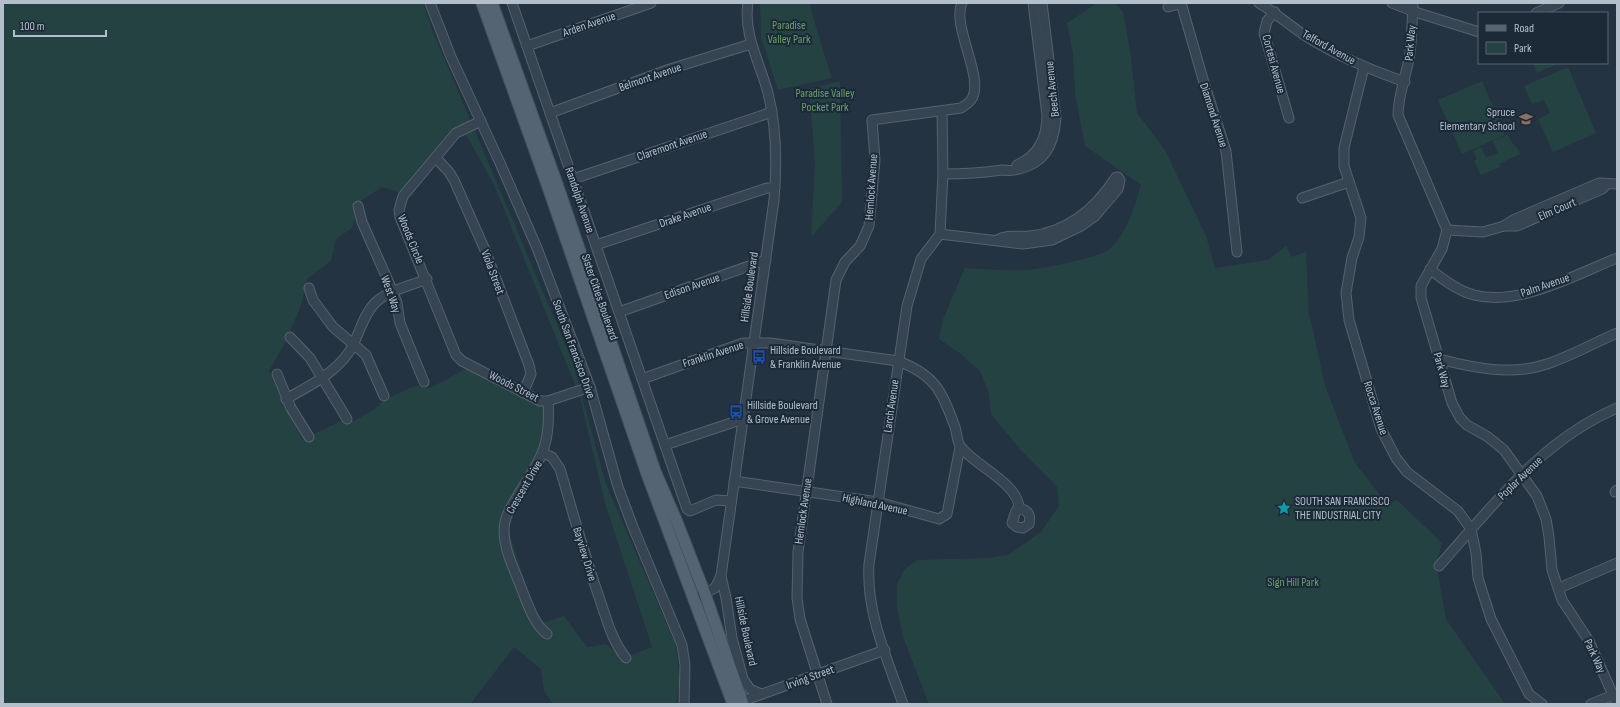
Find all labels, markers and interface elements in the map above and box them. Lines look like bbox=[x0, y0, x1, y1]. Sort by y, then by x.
street label: Arden Avenue bbox=[560, 8, 618, 41]
scale bar bbox=[14, 12, 106, 38]
legend bbox=[1478, 12, 1608, 64]
park label: Paradise Valley Park bbox=[768, 18, 811, 47]
text: 100 m bbox=[20, 19, 45, 34]
text: Road bbox=[1514, 21, 1534, 36]
street label: Park Way bbox=[1401, 24, 1420, 62]
street label: Telford Avenue bbox=[1299, 27, 1358, 68]
street label: Cortesi Avenue bbox=[1258, 33, 1289, 95]
text: Park bbox=[1514, 41, 1532, 56]
street label: Belmont Avenue bbox=[617, 60, 684, 95]
street label: Beech Avenue bbox=[1042, 60, 1063, 118]
street label: Diamond Avenue bbox=[1196, 81, 1231, 149]
park label: Paradise Valley Pocket Park bbox=[795, 86, 855, 115]
place label: Spruce Elementary School bbox=[1440, 105, 1515, 134]
school or university icon: Spruce Elementary School bbox=[1518, 111, 1534, 127]
street label: Claremont Avenue bbox=[635, 126, 710, 165]
street label: Hemlock Avenue bbox=[862, 153, 881, 221]
street label: Randolph Avenue bbox=[561, 165, 598, 235]
street label: Elm Court bbox=[1536, 195, 1579, 224]
street label: Drake Avenue bbox=[657, 199, 713, 231]
street label: Woods Circle bbox=[394, 212, 427, 266]
street label: Viola Street bbox=[477, 248, 508, 297]
street label: Hillside Boulevard bbox=[737, 251, 762, 323]
street label: Sister Cities Boulevard bbox=[578, 252, 621, 342]
street label: Edison Avenue bbox=[662, 270, 722, 303]
street label: Palm Avenue bbox=[1519, 270, 1572, 301]
street label: West Way bbox=[377, 273, 404, 315]
street label: South San Francisco Drive bbox=[549, 298, 598, 401]
street label: Franklin Avenue bbox=[681, 338, 746, 371]
place label: Hillside Boulevard & Franklin Avenue bbox=[770, 343, 841, 372]
bus stop icon: Hillside Boulevard & Franklin Avenue bbox=[751, 349, 767, 365]
street label: Park Way bbox=[1429, 351, 1454, 390]
street label: Woods Street bbox=[486, 367, 542, 406]
street label: Larch Avenue bbox=[880, 378, 903, 434]
street label: Rocca Avenue bbox=[1360, 379, 1391, 437]
place label: Hillside Boulevard & Grove Avenue bbox=[747, 398, 818, 427]
bus stop icon: Hillside Boulevard & Grove Avenue bbox=[728, 404, 744, 420]
street label: Poplar Avenue bbox=[1495, 453, 1546, 503]
street label: Crescent Drive bbox=[503, 458, 546, 517]
street label: Hemlock Avenue bbox=[791, 477, 816, 545]
street label: Highland Avenue bbox=[841, 490, 909, 519]
place label: SOUTH SAN FRANCISCO THE INDUSTRIAL CITY bbox=[1295, 494, 1390, 523]
place icon: SOUTH SAN FRANCISCO THE INDUSTRIAL CITY bbox=[1276, 500, 1292, 516]
street label: Bayview Drive bbox=[569, 525, 600, 583]
park label: Sign Hill Park bbox=[1267, 575, 1319, 590]
street label: Hillside Boulevard bbox=[731, 595, 760, 667]
street label: Park Way bbox=[1580, 637, 1609, 676]
street label: Irving Street bbox=[784, 662, 837, 693]

